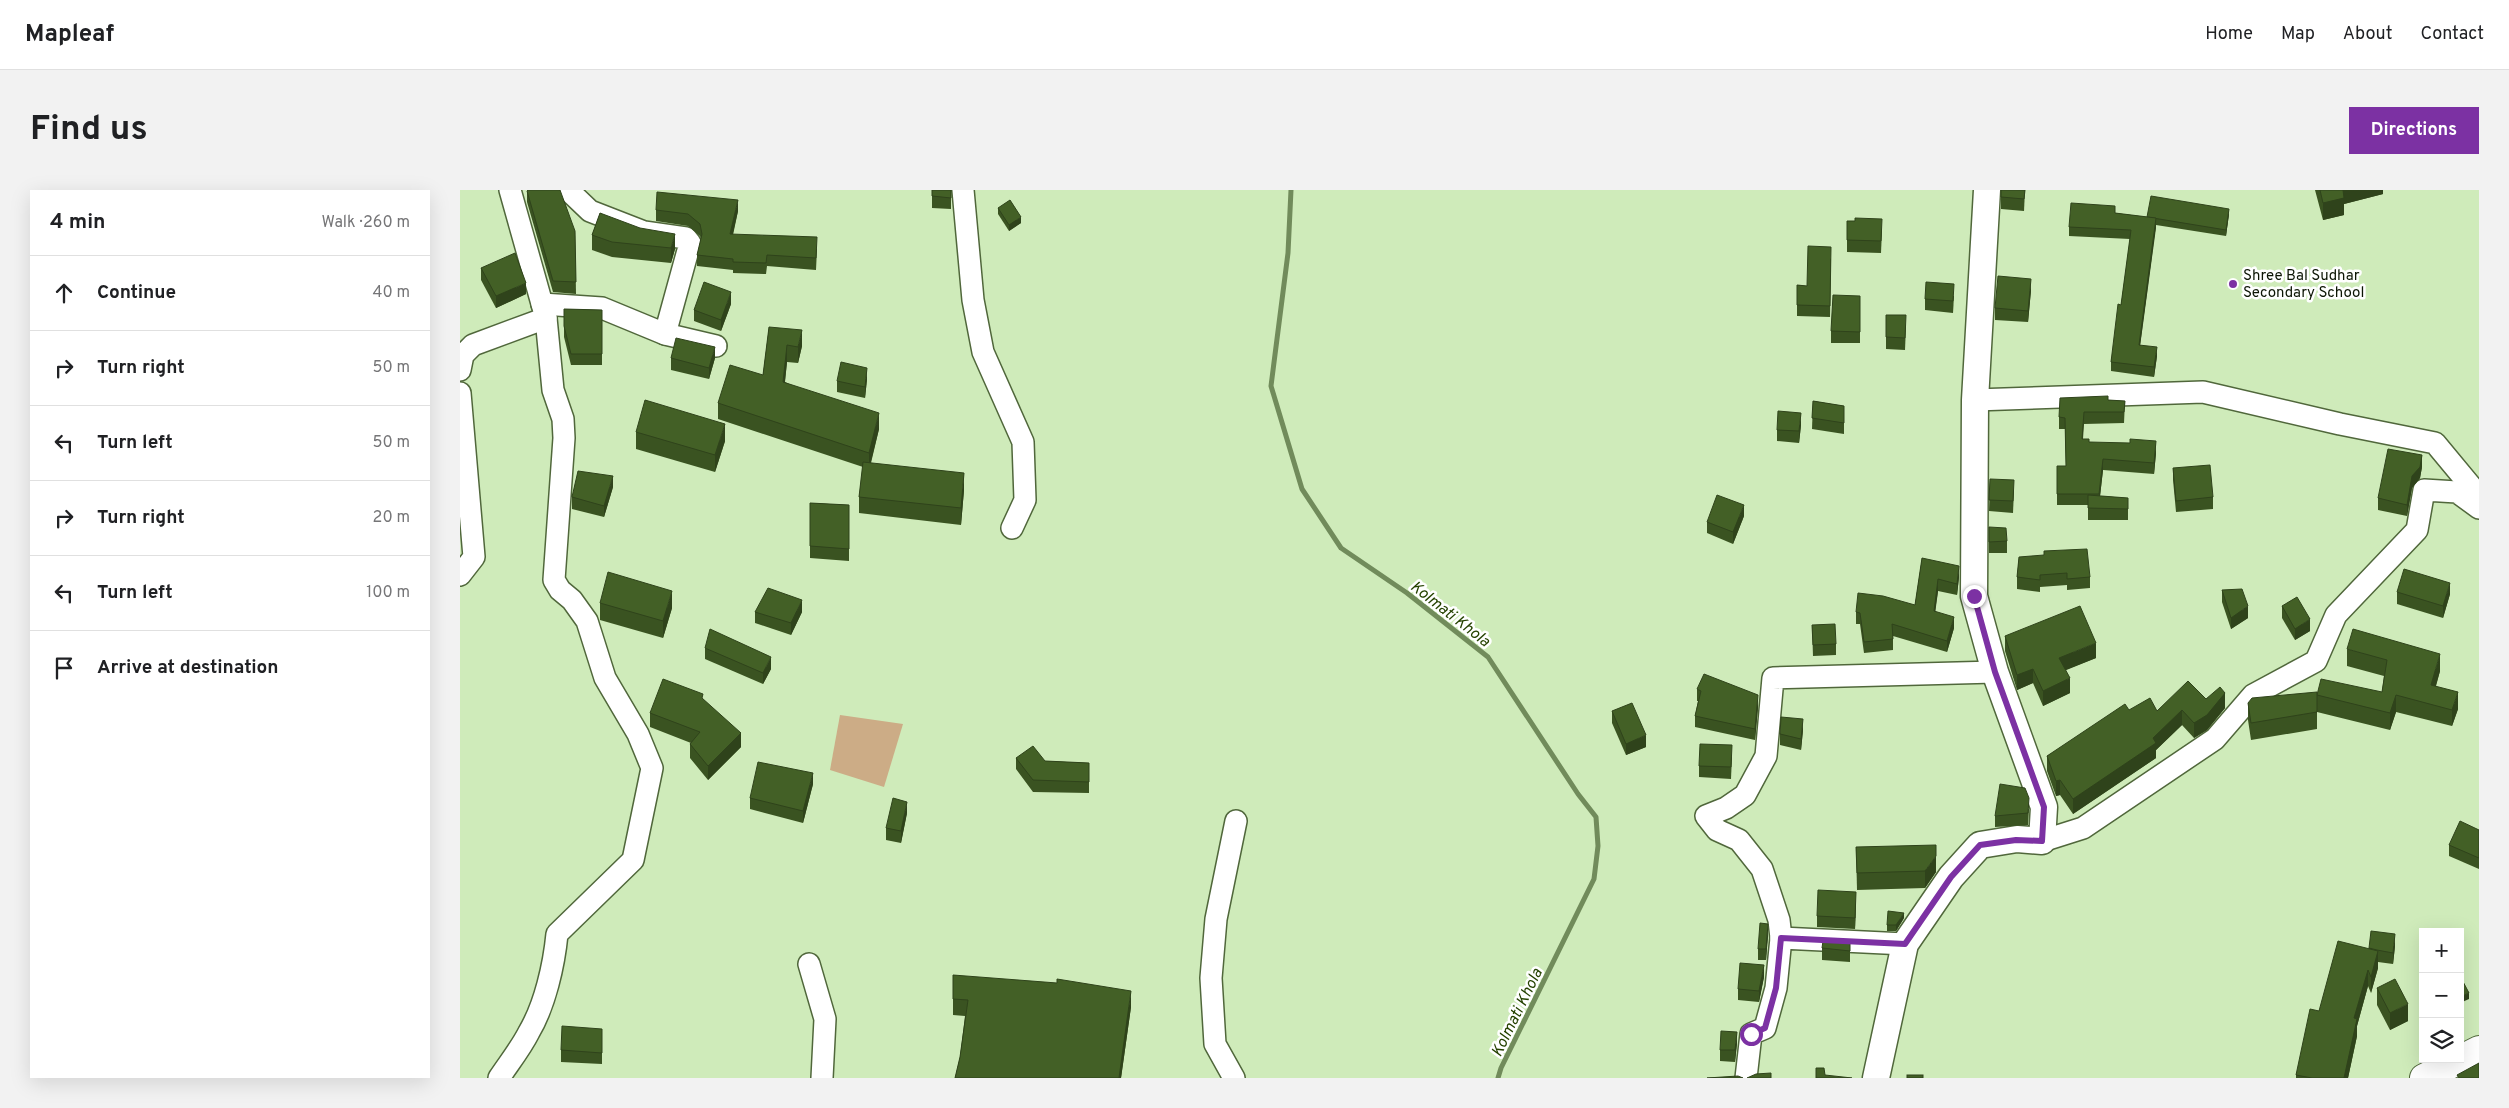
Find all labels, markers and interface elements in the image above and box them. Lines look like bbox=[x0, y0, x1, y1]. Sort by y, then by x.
text: Mapleaf bbox=[25, 20, 114, 50]
text: Home bbox=[2205, 23, 2253, 46]
text: Map bbox=[2281, 23, 2315, 46]
text: About bbox=[2343, 23, 2392, 46]
text: Contact bbox=[2420, 23, 2484, 46]
button: Directions bbox=[2349, 107, 2479, 154]
text: Find us bbox=[30, 108, 148, 152]
text: 4 min bbox=[50, 209, 106, 236]
text: Walk · 260 m bbox=[321, 213, 410, 233]
place label: Shree Bal Sudhar Secondary School bbox=[2243, 267, 2364, 303]
marker: Shree Bal Sudhar Secondary School bbox=[2227, 278, 2239, 290]
icon: ahead bbox=[50, 279, 78, 307]
text: Continue bbox=[97, 281, 176, 305]
text: 40 m bbox=[372, 283, 410, 303]
icon: right bbox=[50, 354, 78, 382]
text: Turn right bbox=[97, 356, 185, 380]
text: 50 m bbox=[373, 358, 410, 378]
icon: left bbox=[50, 429, 78, 457]
text: Turn left bbox=[97, 431, 173, 455]
text: 50 m bbox=[373, 433, 410, 453]
icon: right bbox=[50, 504, 78, 532]
text: Turn right bbox=[97, 506, 185, 530]
text: 20 m bbox=[373, 508, 410, 528]
water label: Kolmati Khola bbox=[1406, 577, 1494, 652]
icon: left bbox=[50, 579, 78, 607]
text: Turn left bbox=[97, 581, 173, 605]
text: 100 m bbox=[366, 583, 410, 603]
route end bbox=[1963, 585, 1986, 608]
icon: arrive bbox=[50, 654, 78, 682]
text: Arrive at destination bbox=[97, 656, 278, 680]
map controls bbox=[2419, 928, 2464, 1063]
button: + bbox=[2419, 928, 2464, 973]
water label: Kolmati Khola bbox=[1488, 965, 1548, 1060]
button: − bbox=[2419, 973, 2464, 1018]
button: layers bbox=[2419, 1018, 2464, 1063]
route start bbox=[1740, 1023, 1763, 1046]

